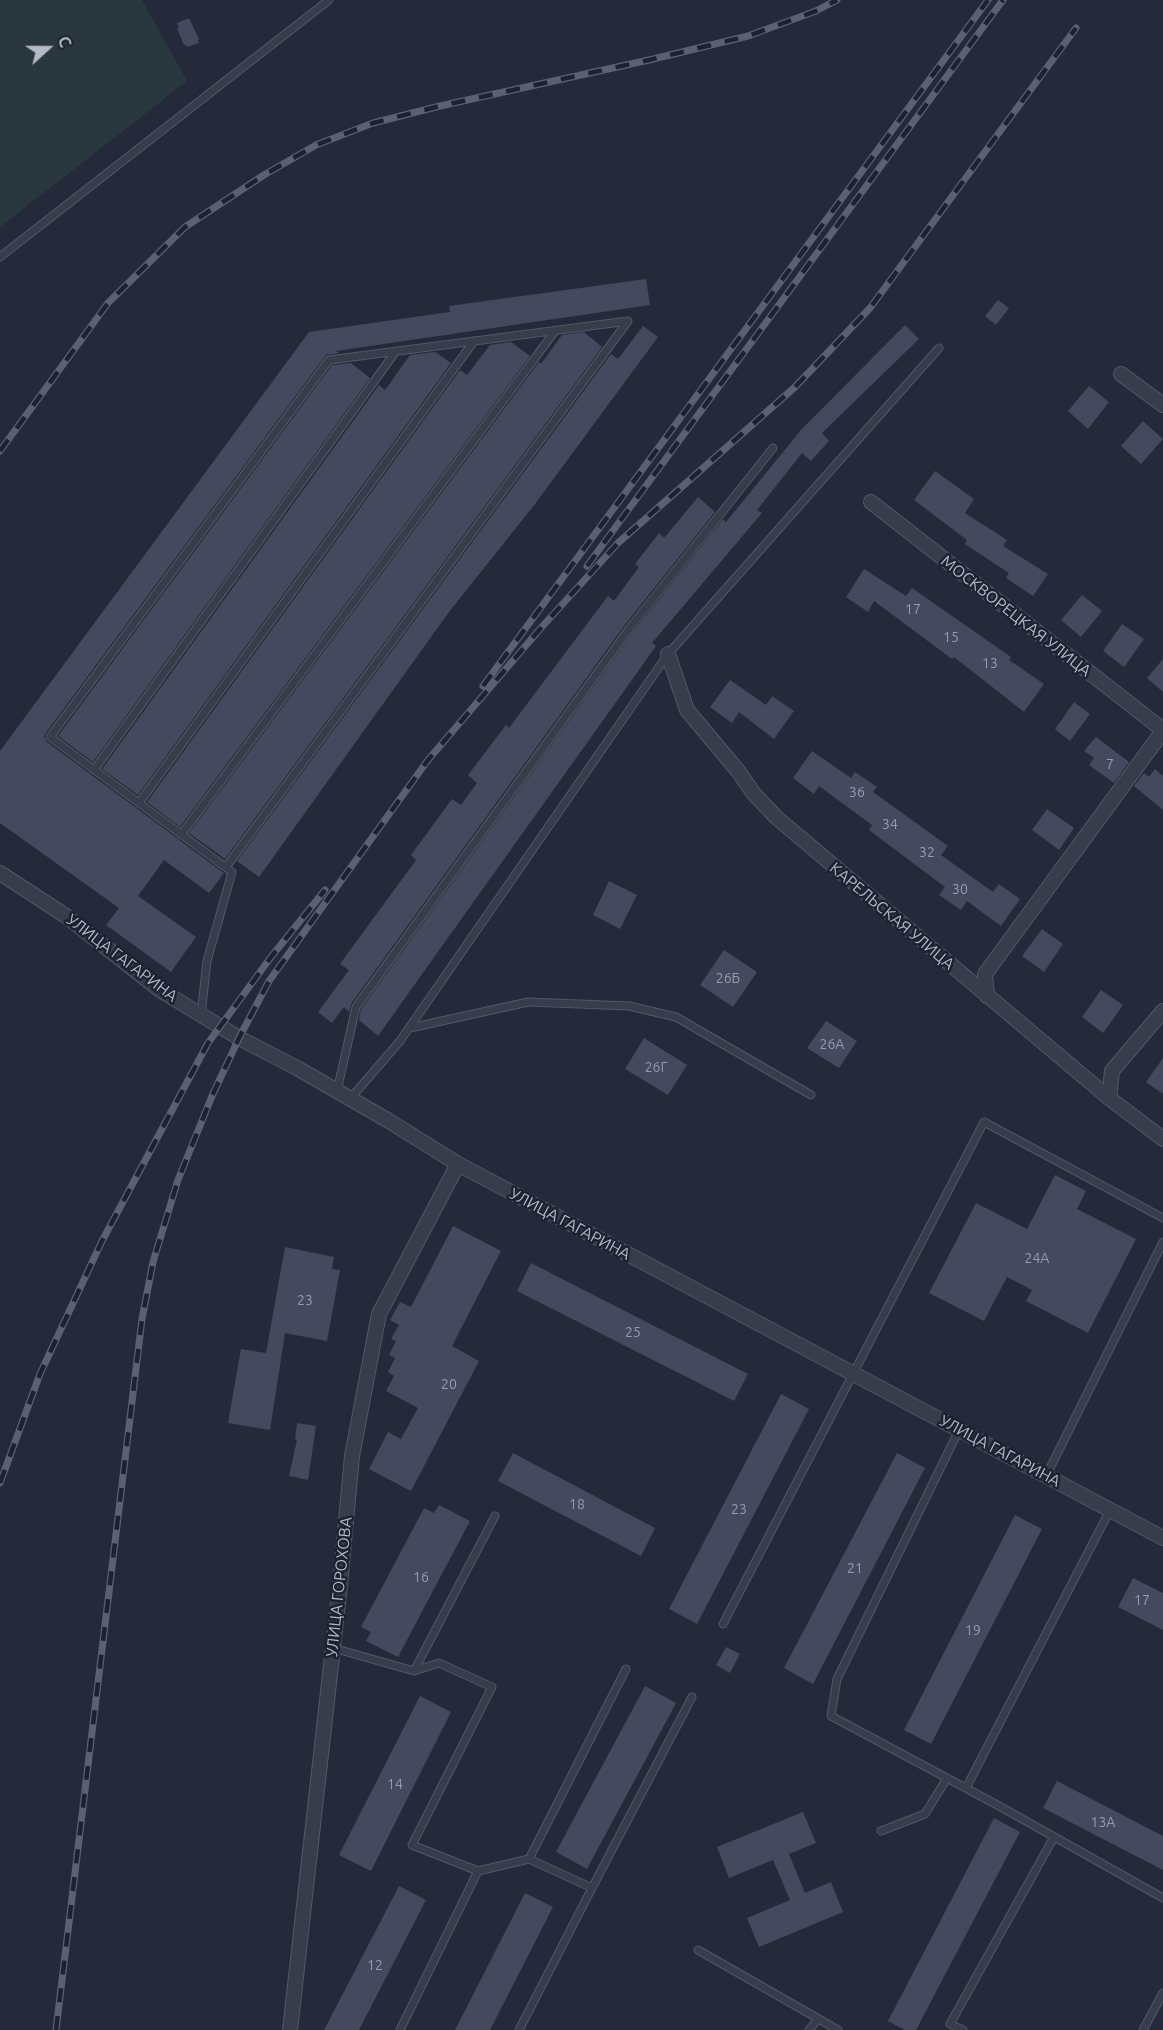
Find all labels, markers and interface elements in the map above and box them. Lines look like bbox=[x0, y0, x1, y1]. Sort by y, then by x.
north arrow bbox=[18, 18, 78, 78]
text: С bbox=[55, 34, 75, 50]
street label: МОСКВОРЕЦКАЯ УЛИЦА bbox=[937, 551, 1095, 681]
house number: 17 bbox=[905, 601, 921, 617]
house number: 15 bbox=[943, 629, 959, 645]
house number: 13 bbox=[982, 655, 998, 671]
house number: 7 bbox=[1106, 756, 1114, 772]
house number: 36 bbox=[849, 784, 865, 800]
house number: 34 bbox=[882, 816, 898, 832]
house number: 32 bbox=[919, 844, 935, 860]
street label: КАРЕЛЬСКАЯ УЛИЦА bbox=[826, 858, 958, 974]
house number: 30 bbox=[952, 881, 968, 897]
street label: УЛИЦА ГАГАРИНА bbox=[63, 910, 181, 1006]
house number: 26Б bbox=[716, 970, 740, 986]
house number: 26А bbox=[820, 1036, 844, 1052]
house number: 26Г bbox=[645, 1059, 667, 1075]
street label: УЛИЦА ГАГАРИНА bbox=[506, 1184, 634, 1264]
house number: 24А bbox=[1025, 1250, 1049, 1266]
house number: 23 bbox=[297, 1292, 313, 1308]
house number: 25 bbox=[625, 1324, 641, 1340]
house number: 20 bbox=[441, 1376, 457, 1392]
street label: УЛИЦА ГАГАРИНА bbox=[936, 1411, 1064, 1491]
house number: 18 bbox=[569, 1496, 585, 1512]
house number: 23 bbox=[731, 1501, 747, 1517]
street label: УЛИЦА ГОРОХОВА bbox=[322, 1516, 356, 1658]
house number: 21 bbox=[847, 1560, 863, 1576]
house number: 16 bbox=[413, 1569, 429, 1585]
house number: 17 bbox=[1134, 1592, 1150, 1608]
house number: 19 bbox=[965, 1622, 981, 1638]
house number: 14 bbox=[387, 1776, 403, 1792]
house number: 13А bbox=[1091, 1814, 1115, 1830]
house number: 12 bbox=[367, 1957, 383, 1973]

